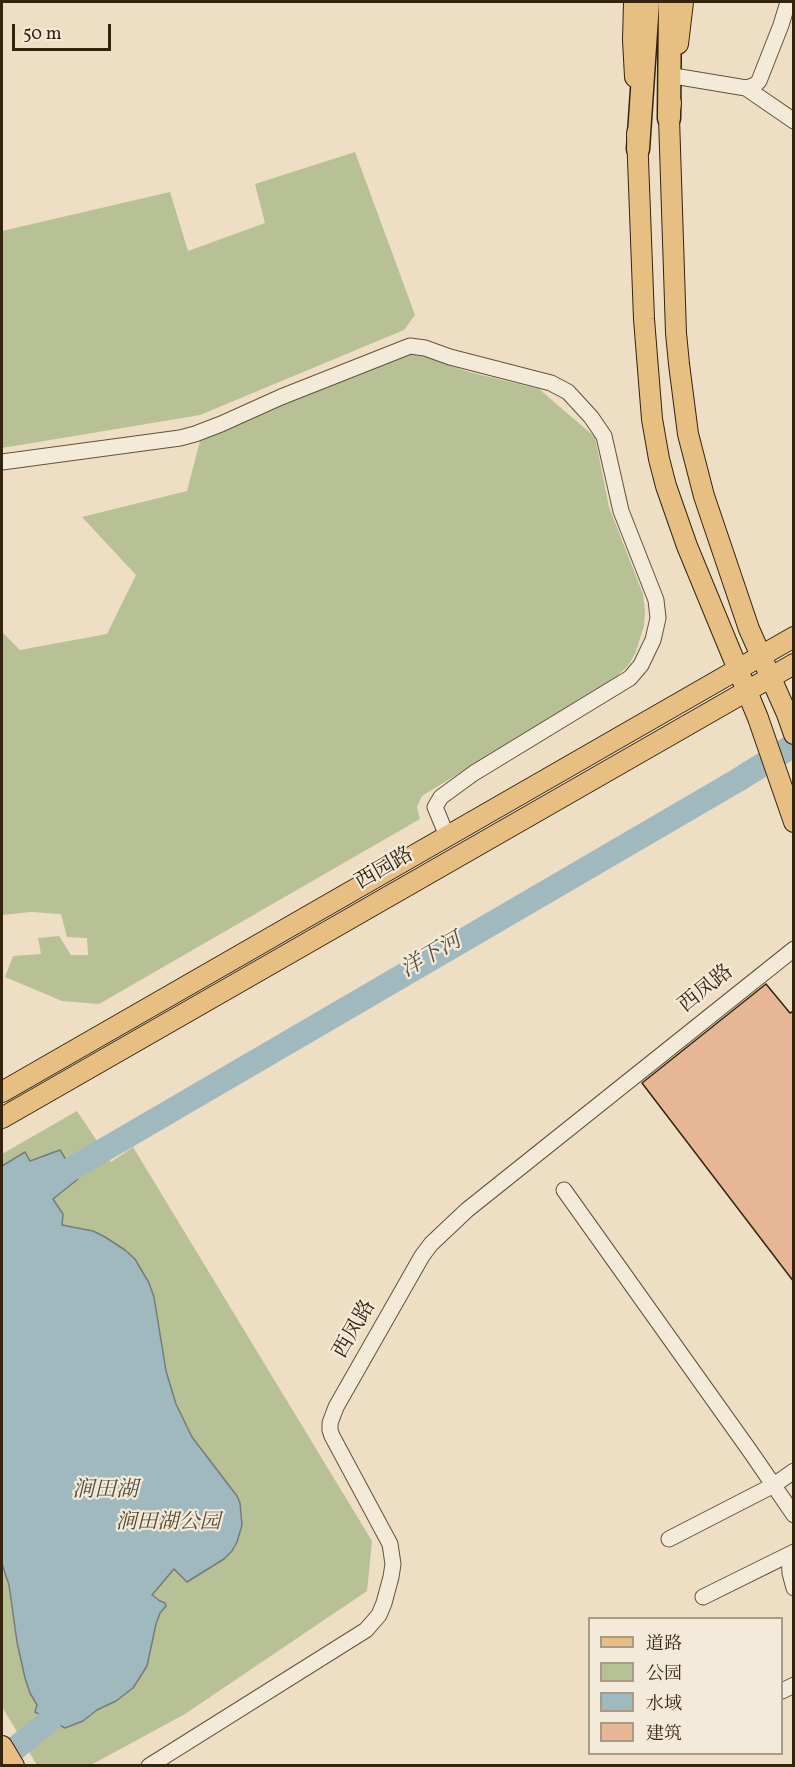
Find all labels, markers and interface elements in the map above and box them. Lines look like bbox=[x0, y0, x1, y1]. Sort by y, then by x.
scale bar bbox=[15, 12, 114, 50]
text: 50 m bbox=[23, 22, 62, 47]
street label: 西园路 bbox=[351, 843, 419, 897]
water label: 洋下河 bbox=[397, 929, 467, 985]
street label: 西凤路 bbox=[675, 960, 739, 1020]
street label: 西凤路 bbox=[329, 1296, 383, 1364]
water label: 涧田湖 bbox=[72, 1479, 138, 1505]
park label: 涧田湖公园 bbox=[116, 1511, 220, 1537]
legend bbox=[588, 1617, 783, 1755]
text: 道路 bbox=[646, 1632, 682, 1657]
text: 公园 bbox=[646, 1662, 682, 1687]
text: 水域 bbox=[646, 1692, 682, 1717]
text: 建筑 bbox=[646, 1722, 682, 1747]

